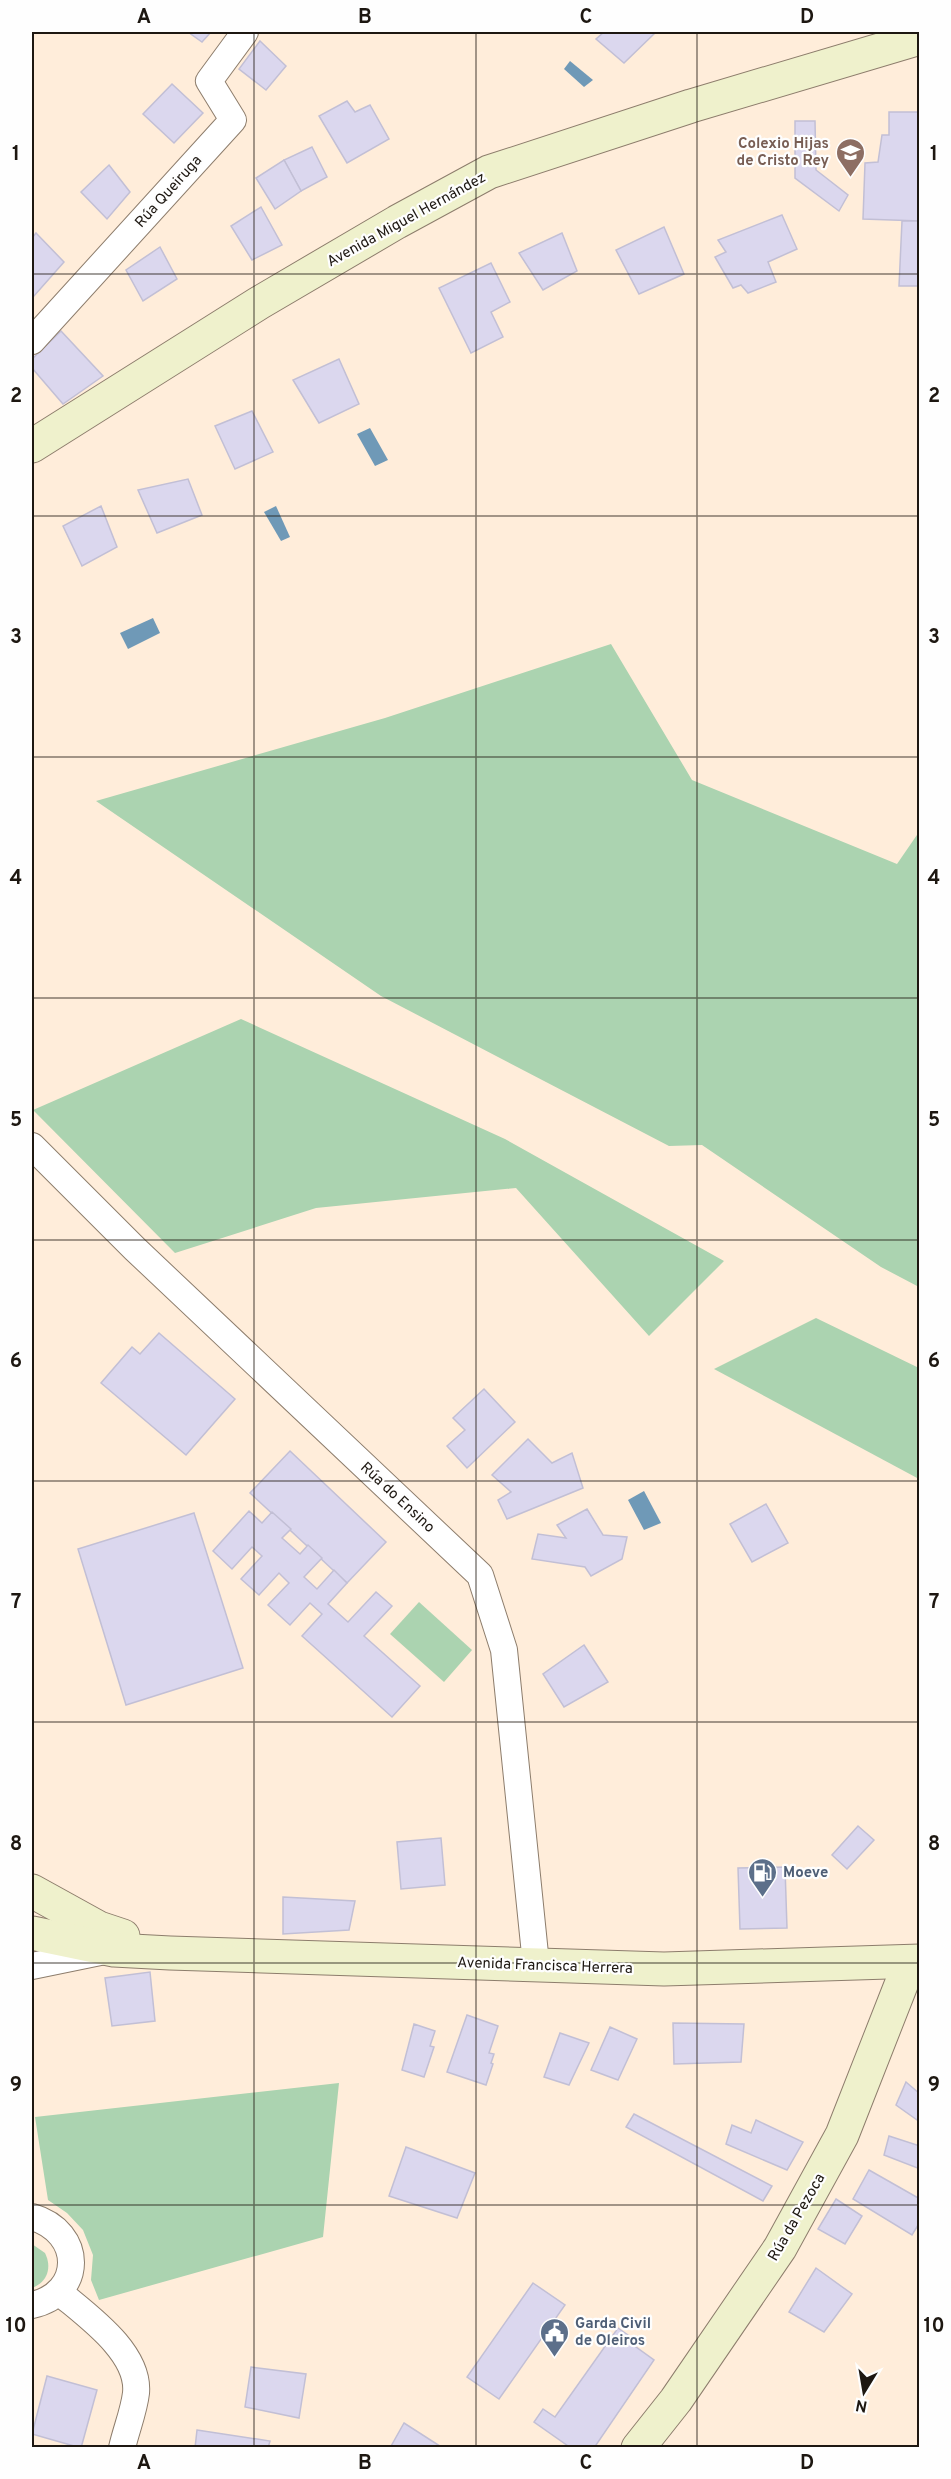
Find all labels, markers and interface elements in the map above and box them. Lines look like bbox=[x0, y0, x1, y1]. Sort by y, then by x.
text: A bbox=[137, 5, 151, 31]
text: B bbox=[358, 5, 372, 31]
text: C bbox=[580, 5, 592, 31]
text: D bbox=[800, 5, 814, 31]
place label: Colexio Hijas de Cristo Rey bbox=[737, 135, 829, 171]
school or university icon: Colexio Hijas de Cristo Rey bbox=[834, 136, 866, 178]
text: 1 bbox=[12, 142, 20, 168]
text: 1 bbox=[930, 142, 938, 168]
street label: Rúa Queiruga bbox=[132, 152, 207, 232]
street label: Avenida Miguel Hernández bbox=[324, 169, 490, 272]
text: 2 bbox=[10, 384, 22, 410]
text: 2 bbox=[928, 384, 940, 410]
text: 3 bbox=[10, 625, 22, 651]
text: 3 bbox=[928, 625, 940, 651]
text: 4 bbox=[10, 866, 22, 892]
text: 4 bbox=[928, 866, 940, 892]
text: 5 bbox=[10, 1108, 22, 1134]
text: 5 bbox=[928, 1108, 940, 1134]
text: 6 bbox=[10, 1349, 22, 1375]
text: 6 bbox=[928, 1349, 940, 1375]
street label: Rúa do Ensino bbox=[356, 1459, 438, 1538]
text: 7 bbox=[11, 1590, 21, 1616]
text: 7 bbox=[929, 1590, 939, 1616]
text: 8 bbox=[10, 1832, 22, 1858]
text: 8 bbox=[928, 1832, 940, 1858]
fuel station icon: Moeve bbox=[746, 1856, 778, 1898]
place label: Moeve bbox=[783, 1864, 828, 1883]
street label: Avenida Francisca Herrera bbox=[457, 1954, 633, 1979]
text: 9 bbox=[10, 2073, 22, 2099]
text: 9 bbox=[928, 2073, 940, 2099]
street label: Rúa da Pezoca bbox=[765, 2170, 830, 2265]
text: 10 bbox=[5, 2314, 27, 2340]
text: 10 bbox=[923, 2314, 945, 2340]
place label: Garda Civil de Oleiros bbox=[575, 2315, 651, 2351]
public building icon: Garda Civil de Oleiros bbox=[538, 2316, 570, 2358]
north arrow bbox=[834, 2362, 894, 2422]
text: N bbox=[854, 2394, 869, 2416]
text: A bbox=[137, 2451, 151, 2477]
text: B bbox=[358, 2451, 372, 2477]
text: C bbox=[580, 2451, 592, 2477]
text: D bbox=[800, 2451, 814, 2477]

